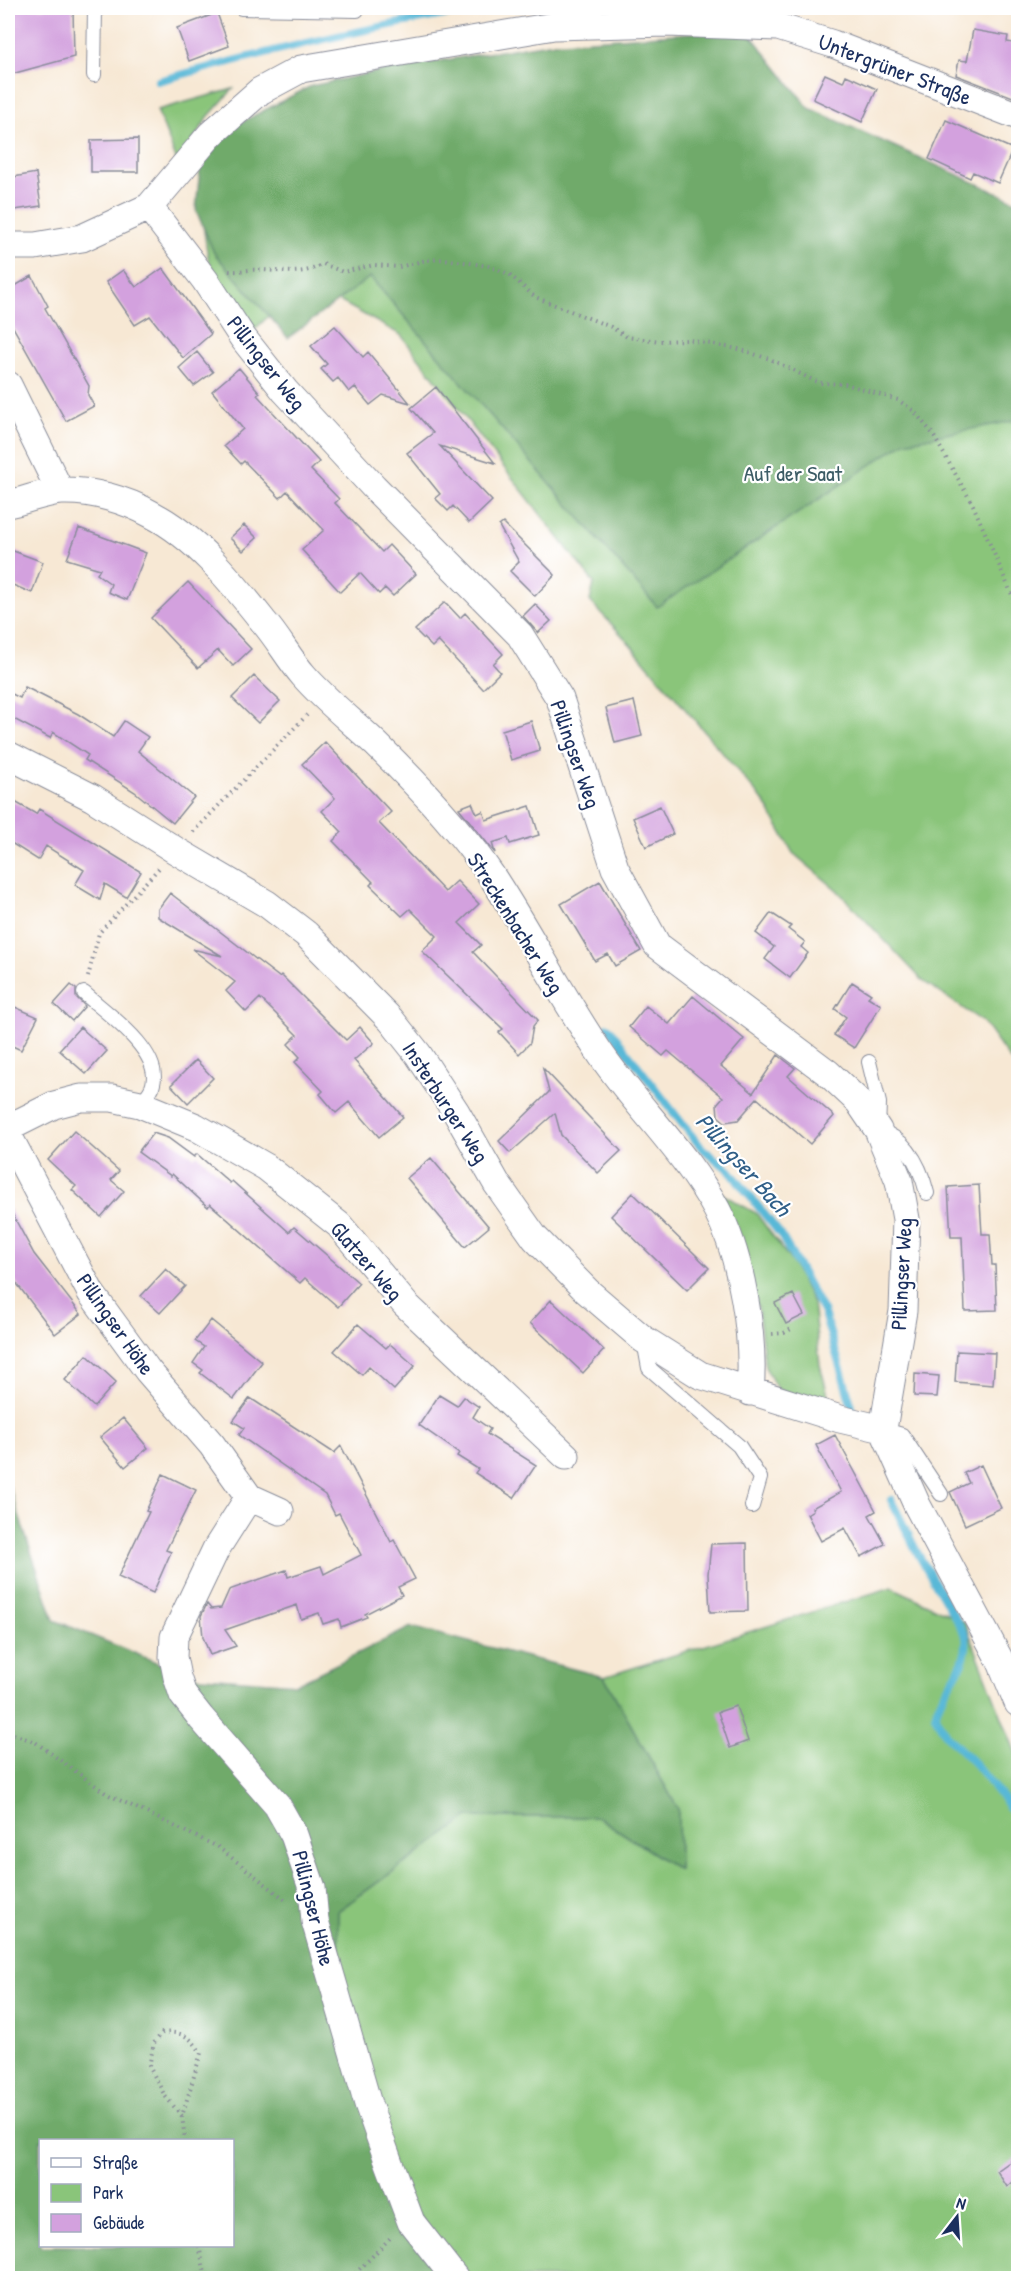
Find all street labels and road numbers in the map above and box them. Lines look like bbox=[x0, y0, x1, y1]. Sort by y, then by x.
street label: Untergrüner Straße bbox=[814, 26, 976, 112]
street label: Pillingser Weg bbox=[221, 309, 313, 417]
street label: Pillingser Weg bbox=[544, 696, 608, 812]
street label: Streckenbacher Weg bbox=[461, 847, 571, 999]
street label: Insterburger Weg bbox=[396, 1036, 496, 1168]
street label: Glatzer Weg bbox=[324, 1215, 410, 1307]
street label: Pillingser Weg bbox=[883, 1217, 919, 1331]
street label: Pillingser Höhe bbox=[70, 1267, 162, 1381]
street label: Pillingser Höhe bbox=[285, 1847, 343, 1969]

